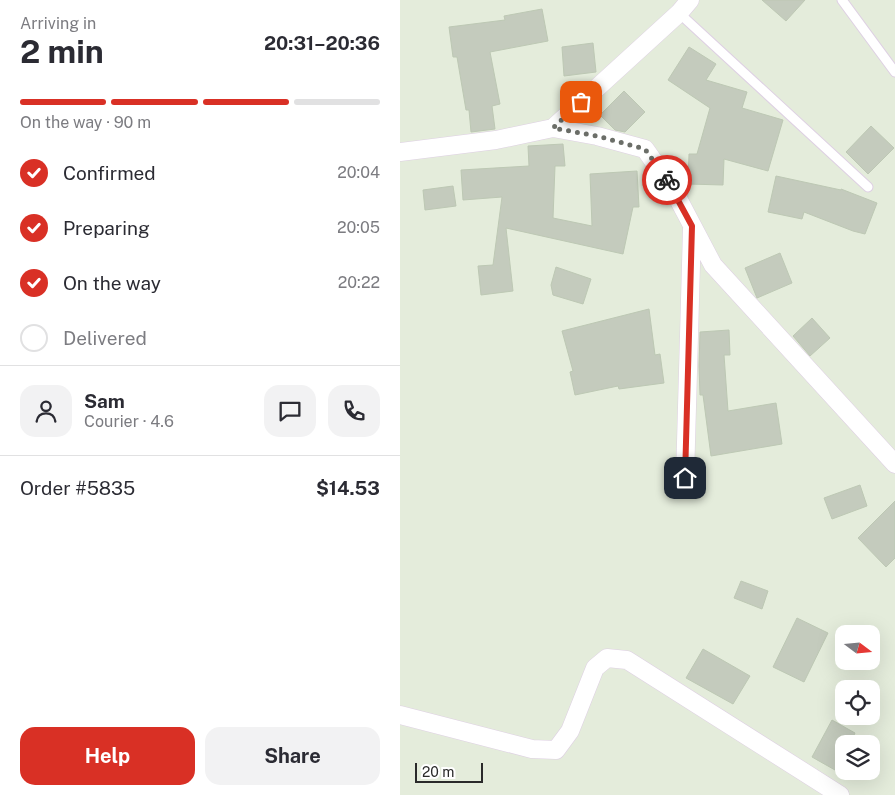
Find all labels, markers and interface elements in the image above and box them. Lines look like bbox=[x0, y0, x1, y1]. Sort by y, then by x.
text: Arriving in bbox=[20, 14, 96, 33]
text: 20:31–20:36 bbox=[264, 32, 380, 54]
text: 2 min bbox=[20, 33, 104, 70]
pin bbox=[560, 81, 602, 123]
icon: bag bbox=[567, 88, 595, 116]
text: On the way · 90 m bbox=[20, 113, 151, 132]
courier bbox=[642, 155, 692, 205]
icon: check bbox=[20, 159, 48, 187]
text: Confirmed bbox=[63, 162, 156, 184]
text: 20:04 bbox=[337, 163, 380, 182]
icon: bike bbox=[653, 166, 681, 194]
icon: check bbox=[20, 214, 48, 242]
text: Preparing bbox=[63, 217, 150, 239]
text: 20:05 bbox=[337, 218, 380, 237]
icon: check bbox=[20, 269, 48, 297]
text: On the way bbox=[63, 272, 161, 294]
text: 20:22 bbox=[338, 273, 380, 292]
text: Delivered bbox=[63, 327, 147, 349]
button: person bbox=[20, 385, 72, 437]
button: chat bbox=[264, 385, 316, 437]
button: phone bbox=[328, 385, 380, 437]
text: Sam bbox=[84, 390, 125, 412]
text: Courier · 4.6 bbox=[84, 412, 174, 431]
pin bbox=[664, 457, 706, 499]
icon: home bbox=[671, 464, 699, 492]
text: Order #5835 bbox=[20, 477, 135, 499]
text: $14.53 bbox=[316, 477, 380, 499]
north arrow bbox=[835, 625, 880, 670]
map controls bbox=[835, 625, 880, 780]
button: locate bbox=[835, 680, 880, 725]
button: Help bbox=[20, 727, 195, 785]
button: Share bbox=[205, 727, 380, 785]
button: layers bbox=[835, 735, 880, 780]
scale bar bbox=[415, 760, 482, 783]
text: 20 m bbox=[422, 764, 454, 780]

